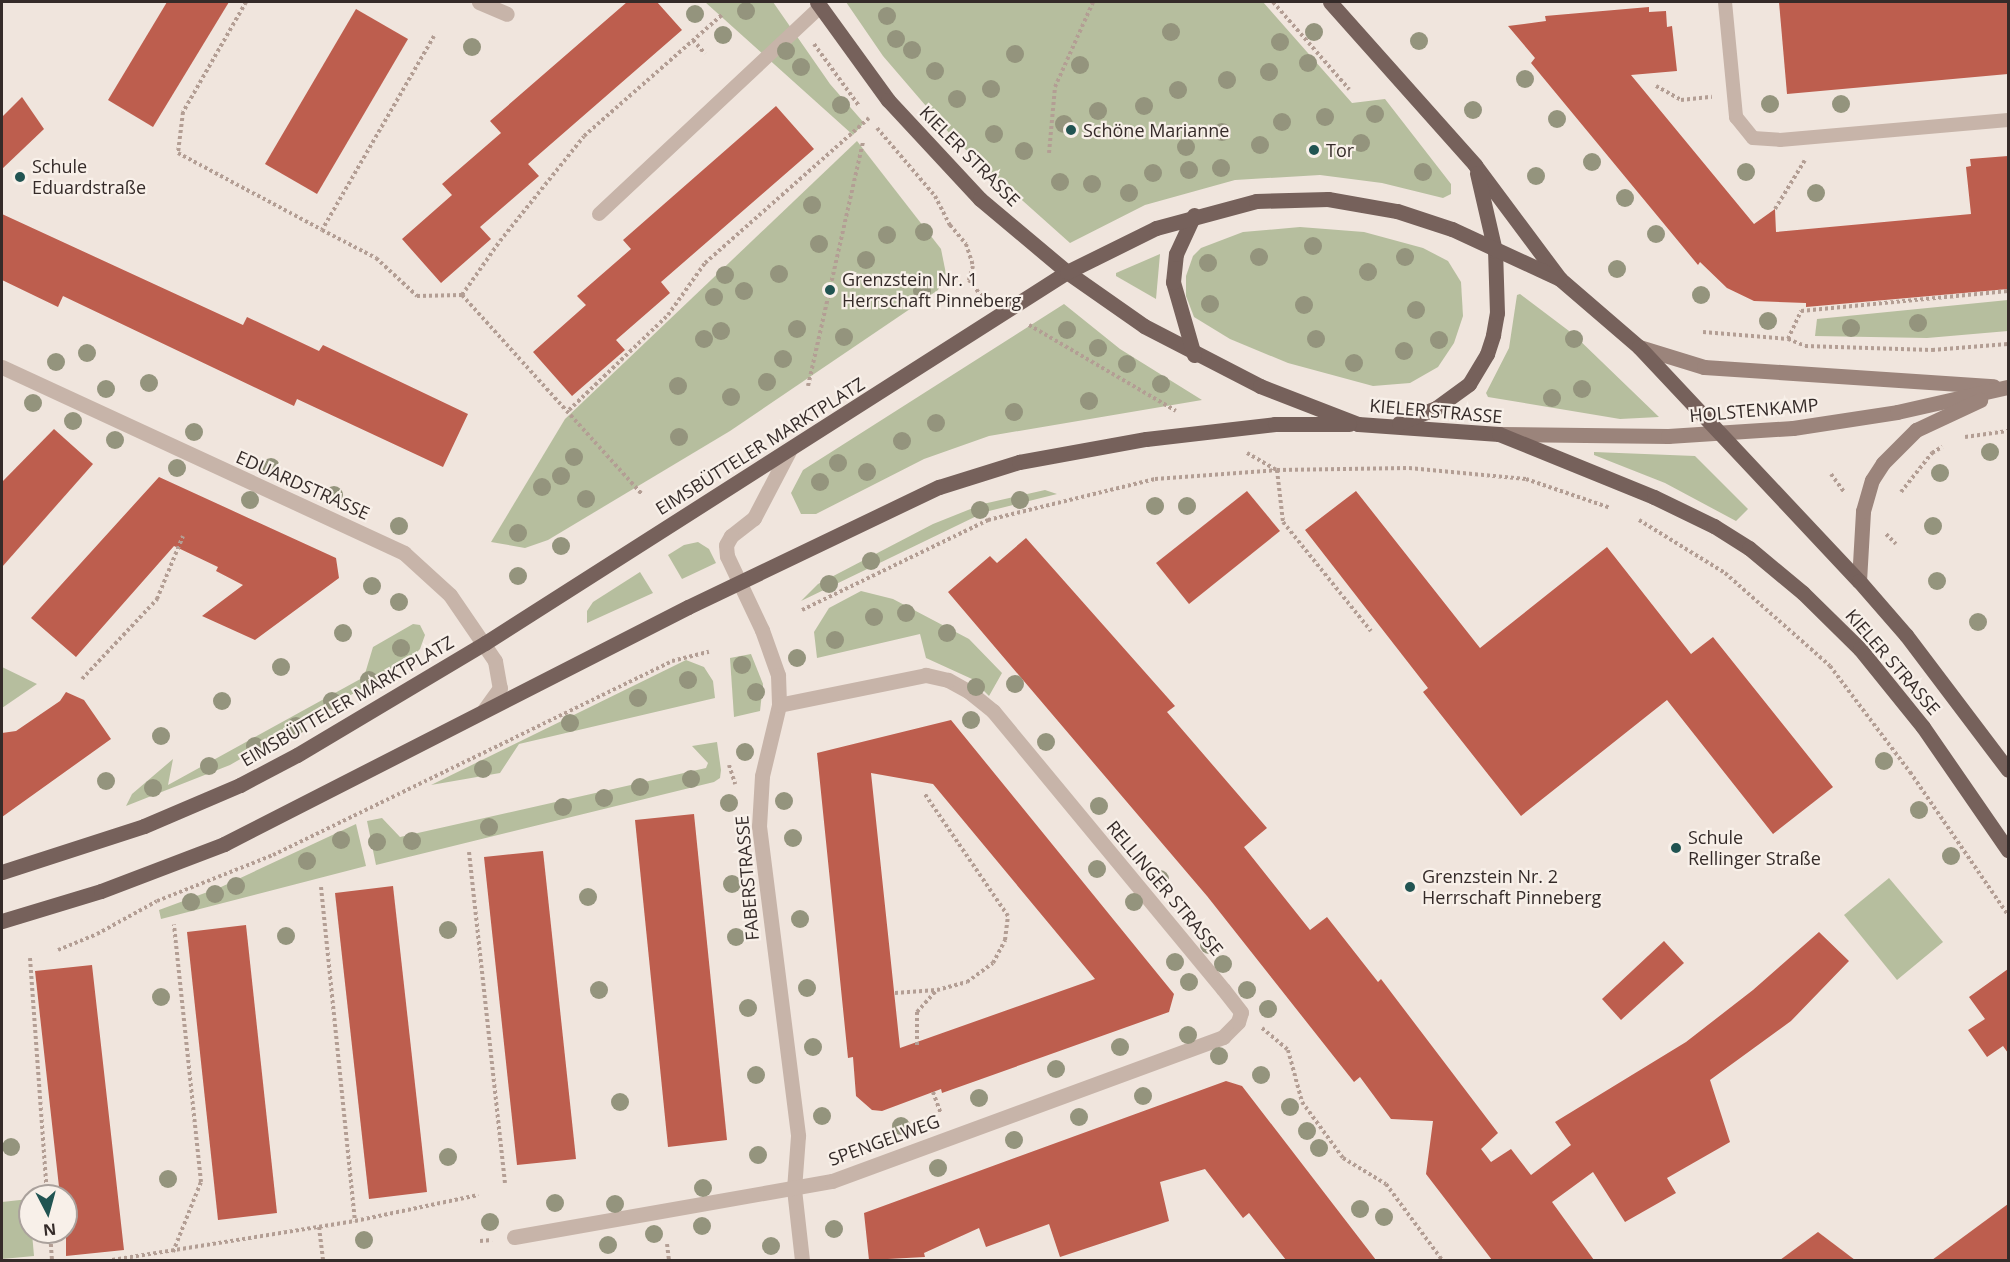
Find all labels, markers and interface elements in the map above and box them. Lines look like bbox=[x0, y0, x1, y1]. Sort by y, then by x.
street label: KIELER STRASSE bbox=[915, 101, 1025, 211]
place label: Schöne Marianne bbox=[1083, 119, 1229, 141]
marker: Schöne Marianne bbox=[1064, 123, 1078, 137]
place label: Tor bbox=[1326, 139, 1354, 161]
marker: Tor bbox=[1307, 143, 1321, 157]
place label: Schule Eduardstraße bbox=[32, 156, 146, 198]
marker: Schule Eduardstraße bbox=[13, 170, 27, 184]
place label: Grenzstein Nr. 1 Herrschaft Pinneberg bbox=[842, 269, 1021, 312]
marker: Grenzstein Nr. 1 Herrschaft Pinneberg bbox=[823, 283, 837, 297]
street label: EIMSBÜTTELER MARKTPLATZ bbox=[652, 373, 868, 519]
street label: KIELER STRASSE bbox=[1369, 394, 1503, 428]
street label: HOLSTENKAMP bbox=[1689, 394, 1819, 426]
street label: EDUARDSTRASSE bbox=[233, 446, 373, 524]
street label: KIELER STRASSE bbox=[1841, 605, 1945, 719]
street label: EIMSBÜTTELER MARKTPLATZ bbox=[237, 631, 457, 771]
street label: FABERSTRASSE bbox=[731, 815, 763, 941]
street label: RELLINGER STRASSE bbox=[1102, 816, 1228, 960]
place label: Schule Rellinger Straße bbox=[1688, 827, 1821, 870]
marker: Schule Rellinger Straße bbox=[1669, 841, 1683, 855]
place label: Grenzstein Nr. 2 Herrschaft Pinneberg bbox=[1422, 866, 1601, 908]
marker: Grenzstein Nr. 2 Herrschaft Pinneberg bbox=[1403, 880, 1417, 894]
street label: SPENGELWEG bbox=[826, 1110, 942, 1170]
north arrow bbox=[18, 1184, 78, 1244]
text: N bbox=[42, 1218, 57, 1242]

